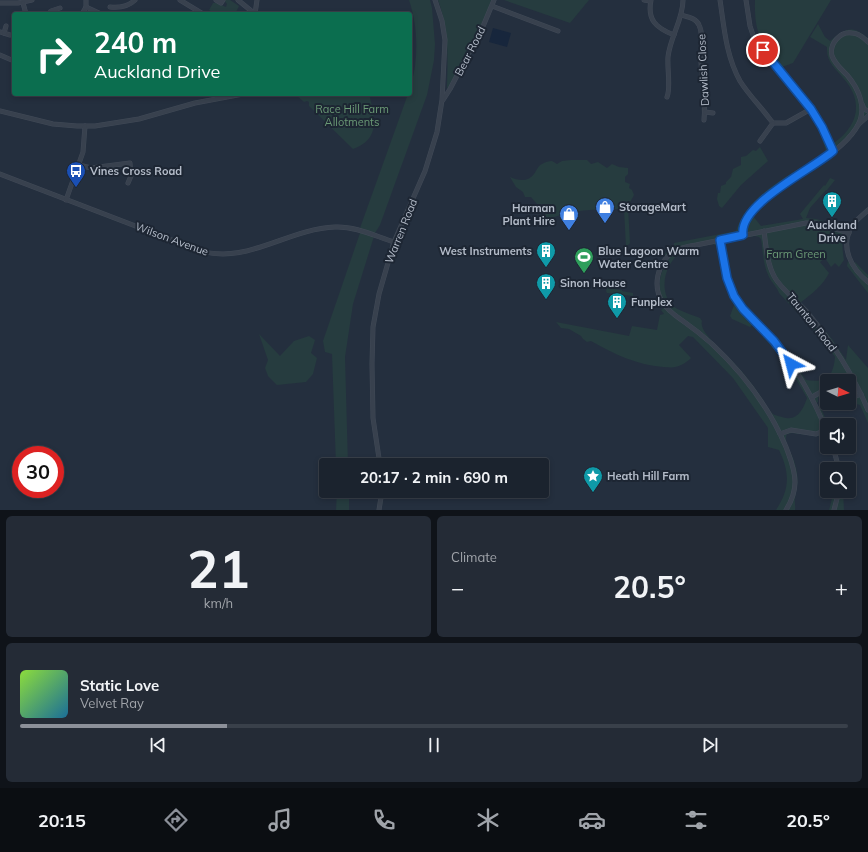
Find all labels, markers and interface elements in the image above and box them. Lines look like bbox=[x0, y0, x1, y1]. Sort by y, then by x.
street label: Bear Road bbox=[452, 24, 488, 78]
text: 240 m bbox=[94, 25, 177, 60]
icon: right bbox=[28, 28, 80, 80]
pin bbox=[746, 33, 780, 67]
street label: Dawlish Close bbox=[694, 34, 712, 106]
icon: arrive bbox=[752, 39, 774, 61]
text: Auckland Drive bbox=[94, 60, 220, 83]
park label: Race Hill Farm Allotments bbox=[315, 102, 389, 129]
bus stop icon: Vines Cross Road bbox=[65, 160, 87, 188]
place label: Vines Cross Road bbox=[89, 164, 182, 178]
building icon: Auckland Drive bbox=[821, 190, 843, 218]
shop icon: StorageMart bbox=[594, 196, 616, 224]
street label: Warren Road bbox=[382, 197, 420, 265]
place label: StorageMart bbox=[619, 200, 686, 214]
place label: Harman Plant Hire bbox=[503, 201, 555, 228]
shop icon: Harman Plant Hire bbox=[558, 203, 580, 231]
place label: Auckland Drive bbox=[807, 218, 857, 245]
street label: Wilson Avenue bbox=[134, 219, 211, 259]
building icon: West Instruments bbox=[535, 240, 557, 268]
place label: West Instruments bbox=[439, 244, 532, 258]
place label: Blue Lagoon Warm Water Centre bbox=[598, 244, 699, 271]
sports icon: Blue Lagoon Warm Water Centre bbox=[573, 246, 595, 274]
park label: Farm Green bbox=[766, 247, 826, 261]
building icon: Sinon House bbox=[535, 272, 557, 300]
place label: Sinon House bbox=[560, 276, 626, 290]
street label: Taunton Road bbox=[784, 290, 840, 354]
building icon: Funplex bbox=[606, 291, 628, 319]
place label: Funplex bbox=[631, 295, 673, 309]
position arrow bbox=[770, 343, 812, 385]
north arrow bbox=[820, 374, 856, 410]
map controls bbox=[820, 374, 856, 498]
button: sound bbox=[820, 418, 856, 454]
speed limit sign: 30 bbox=[12, 446, 64, 498]
button: search bbox=[820, 462, 856, 498]
place icon: Heath Hill Farm bbox=[582, 465, 604, 493]
text: 20:17 · 2 min · 690 m bbox=[360, 468, 508, 487]
place label: Heath Hill Farm bbox=[607, 469, 690, 483]
text: 21 bbox=[187, 536, 250, 601]
text: Climate bbox=[451, 549, 497, 565]
text: 20.5° bbox=[613, 568, 686, 606]
text: − bbox=[451, 574, 464, 602]
text: + bbox=[835, 574, 848, 602]
text: km/h bbox=[204, 595, 233, 611]
text: Static Love bbox=[80, 676, 159, 695]
text: Velvet Ray bbox=[80, 695, 144, 711]
icon: previous bbox=[147, 734, 169, 756]
icon: pause bbox=[423, 734, 445, 756]
icon: next bbox=[699, 734, 721, 756]
icon: directions bbox=[162, 806, 190, 834]
icon: music bbox=[266, 806, 294, 834]
icon: phone bbox=[370, 806, 398, 834]
icon: climate bbox=[474, 806, 502, 834]
icon: car bbox=[578, 806, 606, 834]
icon: filters bbox=[682, 806, 710, 834]
text: 20:15 bbox=[38, 809, 86, 832]
text: 20.5° bbox=[786, 809, 830, 832]

